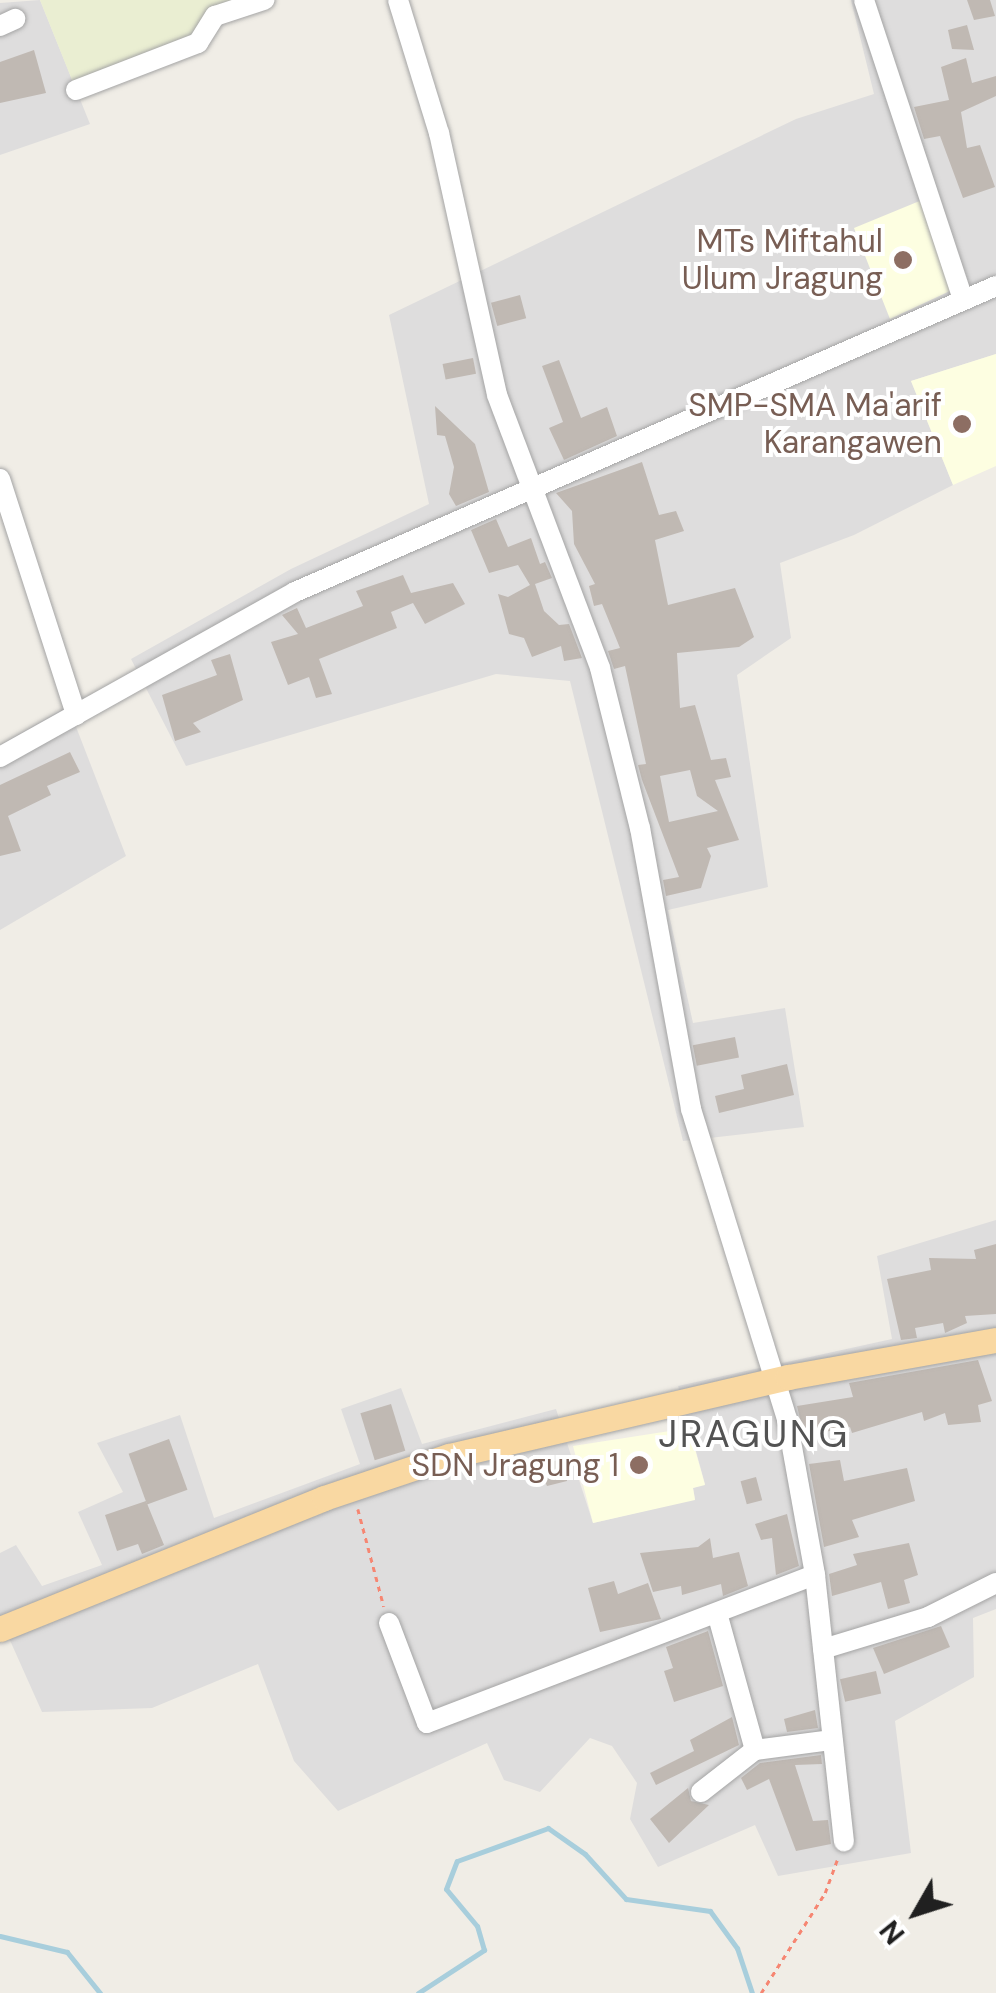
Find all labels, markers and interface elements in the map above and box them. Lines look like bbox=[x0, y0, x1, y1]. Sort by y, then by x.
place label: MTs Miftahul Ulum Jragung bbox=[682, 223, 883, 298]
marker: MTs Miftahul Ulum Jragung bbox=[892, 249, 914, 271]
place label: SMP-SMA Ma'arif Karangawen bbox=[688, 387, 942, 462]
marker: SMP-SMA Ma'arif Karangawen bbox=[951, 413, 973, 435]
district label: JRAGUNG bbox=[658, 1412, 850, 1458]
place label: SDN Jragung 1 bbox=[412, 1446, 619, 1484]
marker: SDN Jragung 1 bbox=[628, 1454, 650, 1476]
north arrow bbox=[866, 1863, 966, 1963]
text: N bbox=[871, 1913, 913, 1952]

